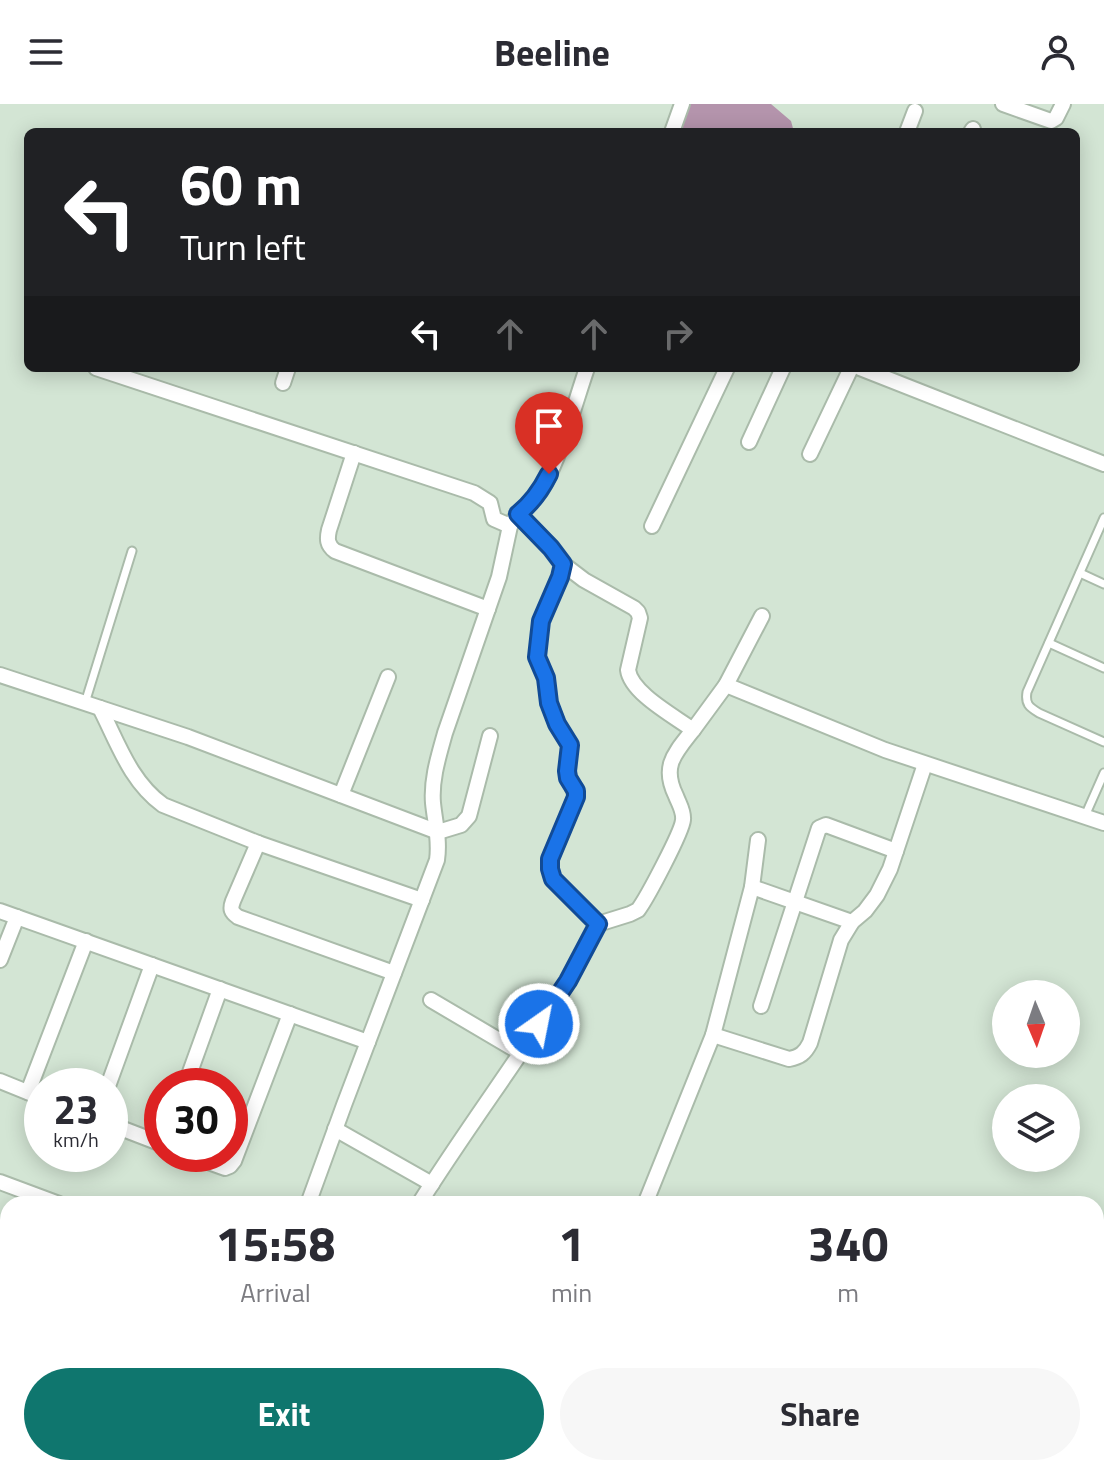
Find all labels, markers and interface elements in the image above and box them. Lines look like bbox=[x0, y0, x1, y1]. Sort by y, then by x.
text: Beeline bbox=[494, 25, 610, 80]
icon: menu bbox=[24, 30, 68, 74]
icon: person bbox=[1036, 30, 1080, 74]
text: 60 m bbox=[180, 142, 302, 227]
icon: left bbox=[48, 160, 152, 264]
text: Turn left bbox=[180, 219, 306, 274]
icon: left bbox=[404, 312, 448, 356]
icon: ahead bbox=[488, 312, 532, 356]
icon: ahead bbox=[572, 312, 616, 356]
icon: right bbox=[656, 312, 700, 356]
pin bbox=[515, 392, 583, 474]
icon: arrive bbox=[527, 404, 571, 448]
north arrow bbox=[992, 980, 1080, 1068]
map controls bbox=[992, 980, 1080, 1172]
position arrow bbox=[497, 982, 581, 1066]
speed limit sign: 30 bbox=[144, 1068, 248, 1172]
text: 23 bbox=[54, 1079, 98, 1140]
button: layers bbox=[992, 1084, 1080, 1172]
text: km/h bbox=[53, 1124, 99, 1155]
text: 15:58 bbox=[216, 1207, 335, 1280]
text: 1 bbox=[558, 1207, 585, 1280]
text: 340 bbox=[808, 1207, 888, 1280]
text: Arrival bbox=[240, 1273, 311, 1312]
text: min bbox=[551, 1273, 592, 1312]
text: m bbox=[837, 1273, 859, 1312]
button: Exit bbox=[24, 1368, 544, 1460]
button: Share bbox=[560, 1368, 1080, 1460]

